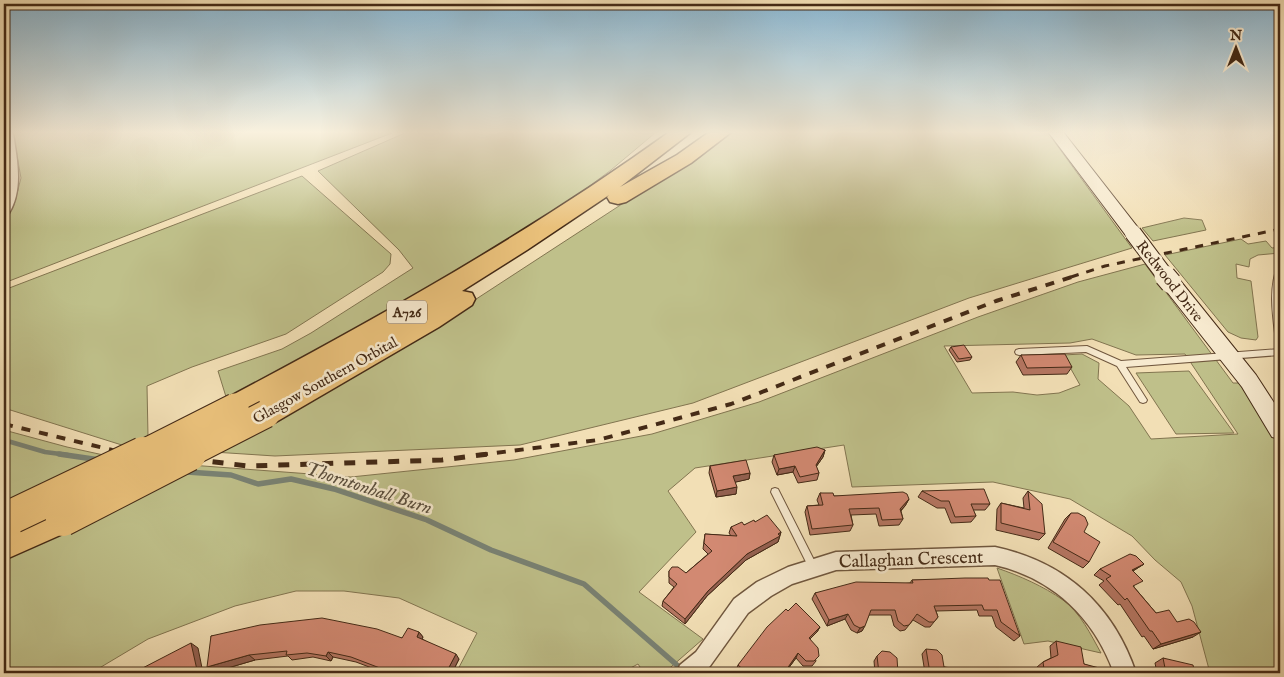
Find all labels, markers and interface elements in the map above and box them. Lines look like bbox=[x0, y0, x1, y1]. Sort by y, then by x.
north arrow bbox=[1212, 22, 1262, 72]
text: N bbox=[1229, 27, 1242, 45]
street label: Redwood Drive bbox=[1132, 237, 1207, 326]
road number: A726 bbox=[387, 300, 427, 324]
street label: Glasgow Southern Orbital bbox=[249, 332, 402, 428]
water label: Thorntonhall Burn bbox=[302, 457, 435, 521]
street label: Callaghan Crescent bbox=[838, 546, 984, 575]

